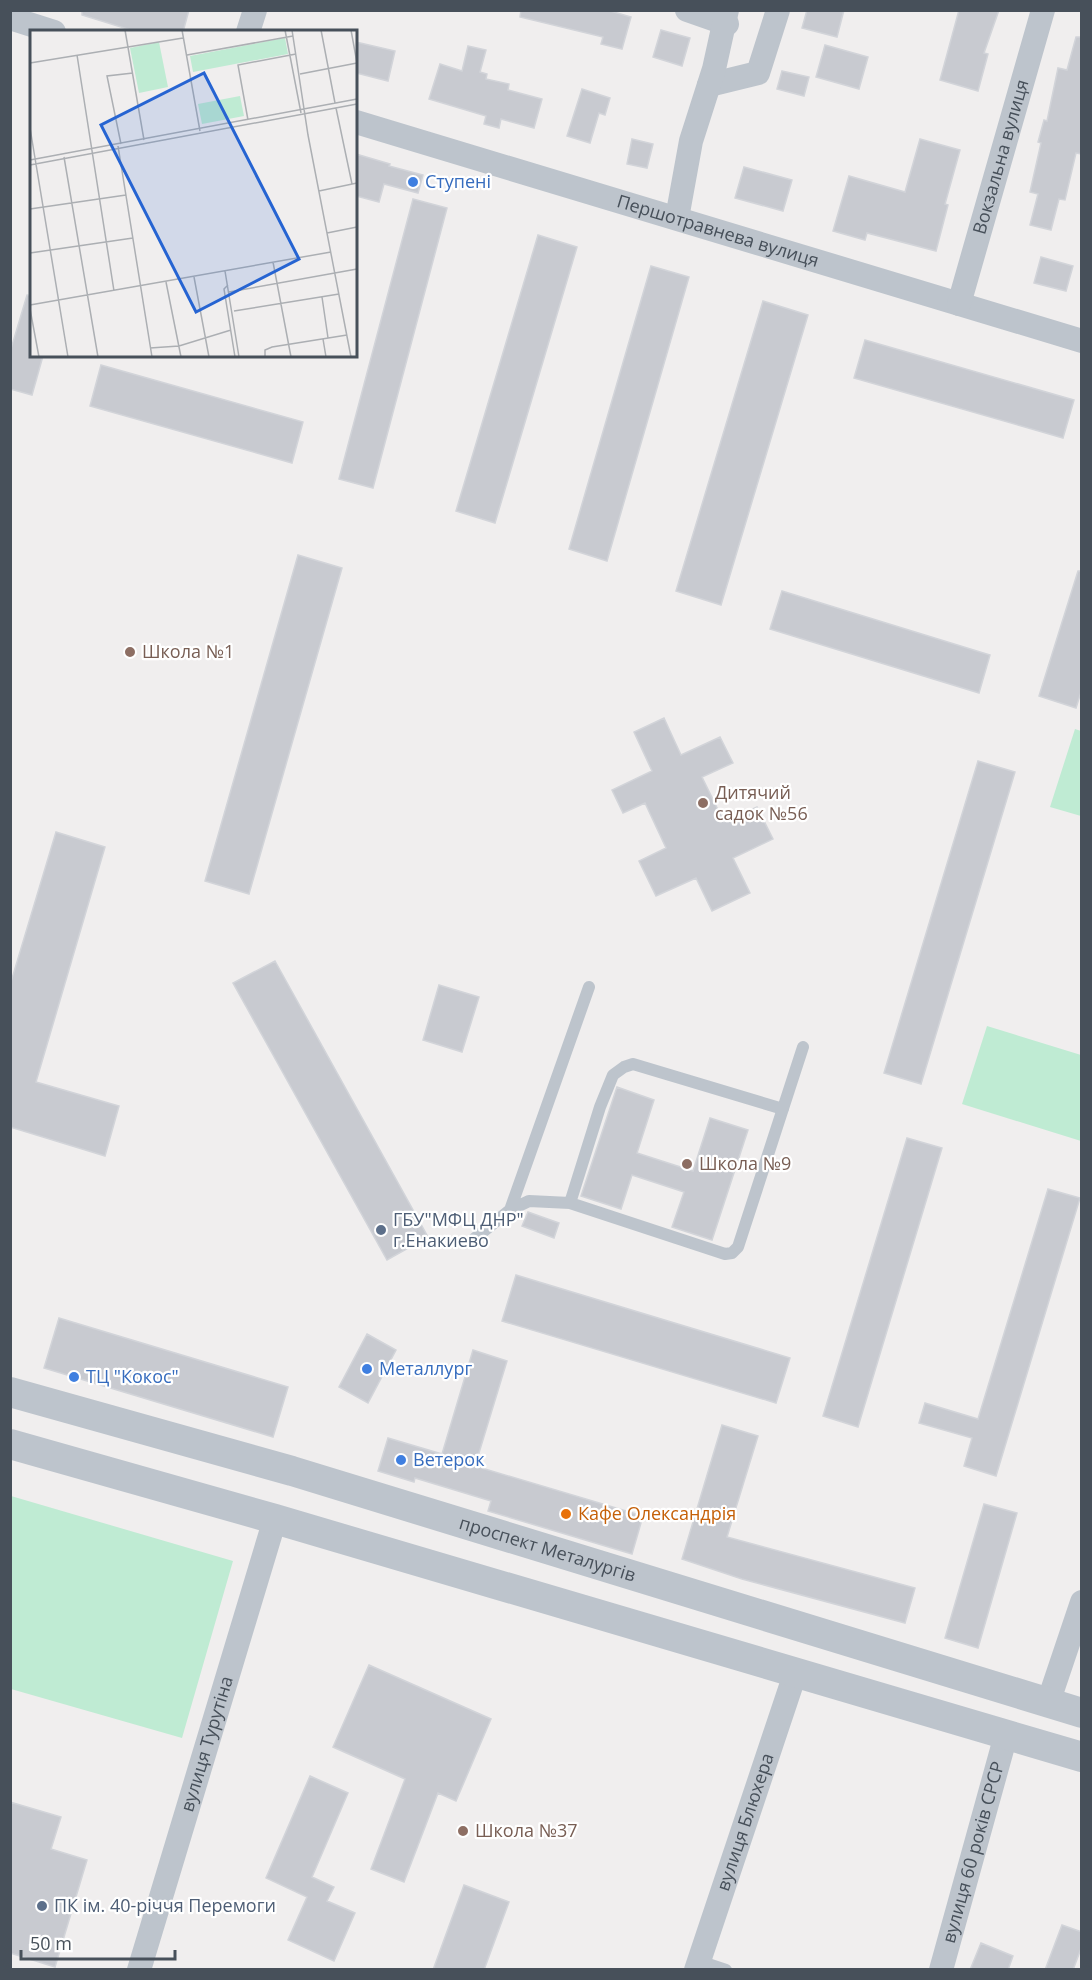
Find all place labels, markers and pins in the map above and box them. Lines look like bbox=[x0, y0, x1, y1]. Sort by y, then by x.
place label: Ступені bbox=[425, 169, 491, 193]
marker: Ступені bbox=[406, 175, 420, 189]
place label: Школа №1 bbox=[142, 639, 234, 663]
marker: Школа №1 bbox=[123, 645, 137, 659]
place label: Дитячий садок №56 bbox=[715, 780, 808, 825]
marker: Дитячий садок №56 bbox=[696, 796, 710, 810]
place label: Школа №9 bbox=[699, 1151, 791, 1175]
marker: Школа №9 bbox=[680, 1157, 694, 1171]
place label: ГБУ"МФЦ ДНР" г.Енакиево bbox=[393, 1207, 524, 1252]
marker: ГБУ"МФЦ ДНР" г.Енакиево bbox=[374, 1223, 388, 1237]
place label: Металлург bbox=[379, 1356, 472, 1380]
marker: Металлург bbox=[360, 1362, 374, 1376]
place label: ТЦ "Кокос" bbox=[86, 1364, 179, 1388]
marker: ТЦ "Кокос" bbox=[67, 1370, 81, 1384]
place label: Ветерок bbox=[413, 1447, 485, 1471]
marker: Ветерок bbox=[394, 1453, 408, 1467]
place label: Кафе Олександрія bbox=[578, 1501, 736, 1525]
marker: Кафе Олександрія bbox=[559, 1507, 573, 1521]
place label: Школа №37 bbox=[475, 1818, 578, 1842]
marker: Школа №37 bbox=[456, 1824, 470, 1838]
place label: ПК ім. 40-річчя Перемоги bbox=[54, 1893, 276, 1917]
marker: ПК ім. 40-річчя Перемоги bbox=[35, 1899, 49, 1913]

